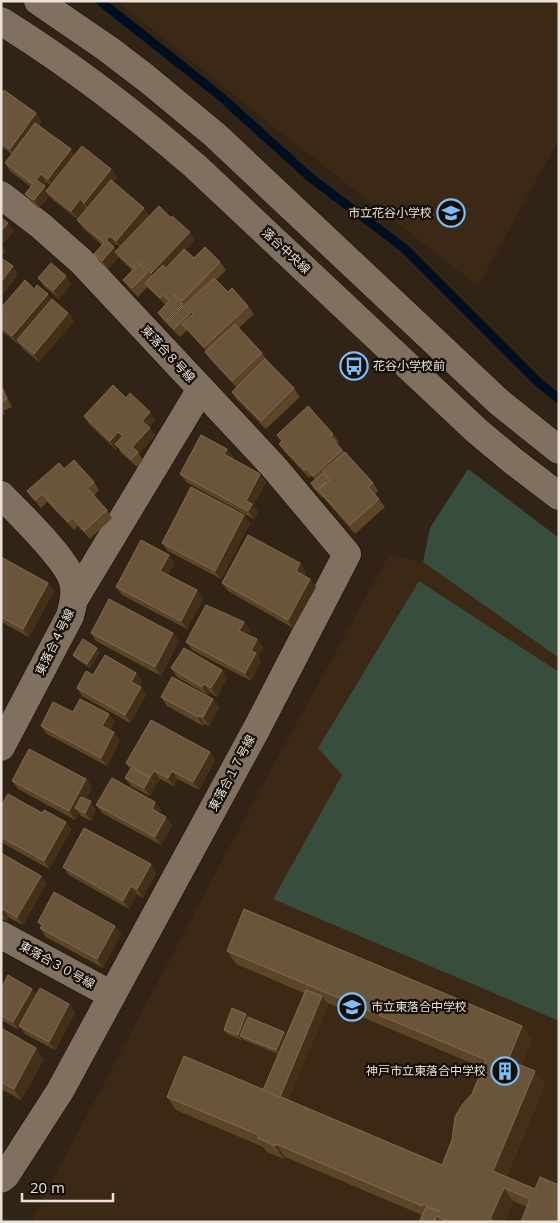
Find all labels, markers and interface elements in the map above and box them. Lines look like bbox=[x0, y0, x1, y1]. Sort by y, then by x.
school or university icon: 市立花谷小学校 bbox=[436, 198, 466, 228]
place label: 市立花谷小学校 bbox=[348, 204, 432, 221]
street label: 落合中央線 bbox=[259, 224, 314, 277]
street label: 東落合８号線 bbox=[138, 322, 199, 386]
bus stop icon: 花谷小学校前 bbox=[339, 351, 369, 381]
place label: 花谷小学校前 bbox=[373, 357, 445, 374]
street label: 東落合４号線 bbox=[31, 606, 78, 678]
street label: 東落合１７号線 bbox=[204, 732, 259, 814]
street label: 東落合３０号線 bbox=[16, 937, 98, 992]
school or university icon: 市立東落合中学校 bbox=[337, 992, 367, 1022]
place label: 市立東落合中学校 bbox=[371, 998, 467, 1015]
building icon: 神戸市立東落合中学校 bbox=[490, 1056, 520, 1086]
place label: 神戸市立東落合中学校 bbox=[366, 1062, 486, 1079]
scale bar bbox=[22, 1170, 114, 1202]
text: 20 m bbox=[30, 1177, 65, 1197]

